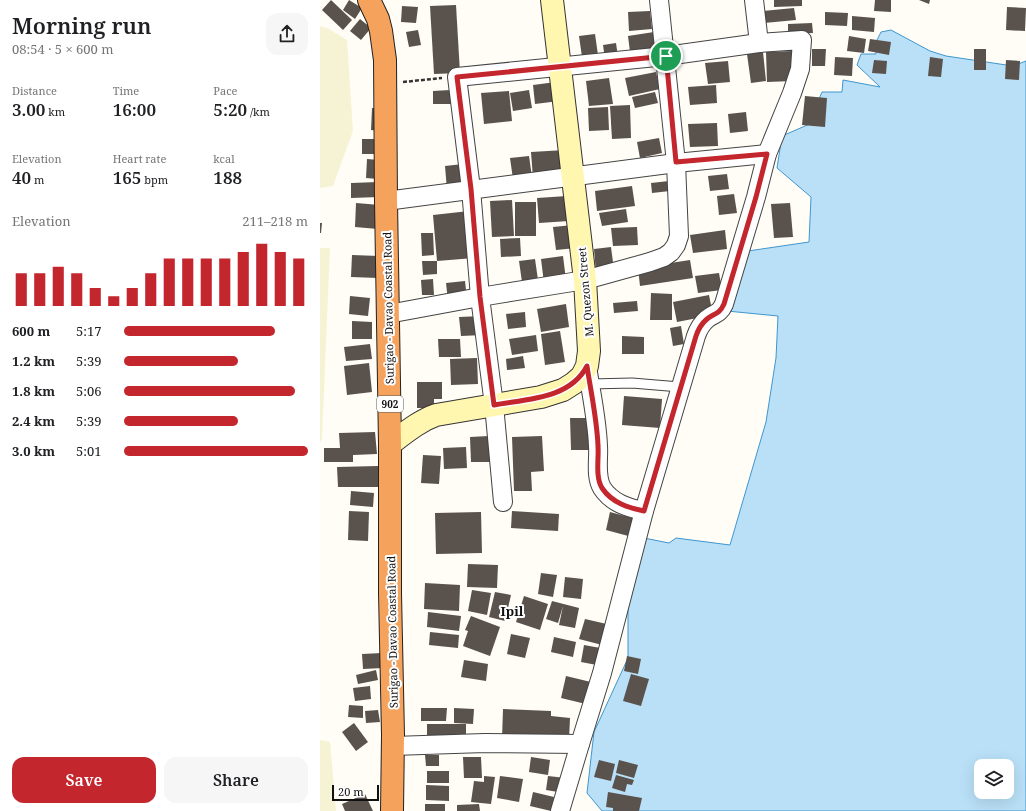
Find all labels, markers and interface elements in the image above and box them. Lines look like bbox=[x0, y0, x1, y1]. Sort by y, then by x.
text: Morning run bbox=[12, 10, 151, 40]
button: share bbox=[266, 13, 308, 55]
pin bbox=[649, 39, 683, 73]
text: 08:54 · 5 × 600 m bbox=[12, 40, 114, 58]
icon: arrive bbox=[655, 45, 677, 67]
text: Distance bbox=[12, 83, 57, 98]
text: Time bbox=[113, 83, 139, 98]
text: Pace bbox=[213, 83, 237, 98]
text: 3.00 bbox=[12, 98, 45, 121]
text: 16:00 bbox=[113, 98, 156, 121]
text: 5:20 bbox=[213, 98, 247, 121]
text: km bbox=[45, 104, 65, 119]
text: /km bbox=[247, 104, 270, 119]
text: Elevation bbox=[12, 151, 62, 166]
text: Heart rate bbox=[113, 151, 166, 166]
text: kcal bbox=[213, 151, 235, 166]
text: 40 bbox=[12, 166, 31, 189]
text: 165 bbox=[113, 166, 141, 189]
text: 188 bbox=[213, 166, 242, 189]
text: m bbox=[31, 172, 44, 187]
text: bpm bbox=[141, 172, 168, 187]
text: Elevation bbox=[12, 212, 71, 230]
text: 211–218 m bbox=[242, 212, 308, 230]
street label: Surigao - Davao Coastal Road bbox=[379, 231, 397, 384]
street label: M. Quezon Street bbox=[574, 247, 596, 337]
text: 600 m bbox=[12, 322, 50, 340]
text: 5:17 bbox=[76, 322, 102, 340]
text: 1.2 km bbox=[12, 352, 55, 370]
text: 5:39 bbox=[76, 352, 102, 370]
text: 1.8 km bbox=[12, 382, 55, 400]
text: 5:06 bbox=[76, 382, 102, 400]
road number: 902 bbox=[377, 396, 403, 412]
text: 2.4 km bbox=[12, 412, 55, 430]
text: 5:39 bbox=[76, 412, 102, 430]
text: 3.0 km bbox=[12, 442, 55, 460]
text: 5:01 bbox=[76, 442, 102, 460]
street label: Surigao - Davao Coastal Road bbox=[383, 555, 401, 708]
district label: Ipil bbox=[501, 602, 524, 620]
button: Save bbox=[12, 757, 156, 803]
button: Share bbox=[164, 757, 308, 803]
map controls bbox=[974, 759, 1014, 799]
button: layers bbox=[974, 759, 1014, 799]
scale bar bbox=[332, 783, 379, 802]
text: 20 m bbox=[338, 784, 364, 799]

